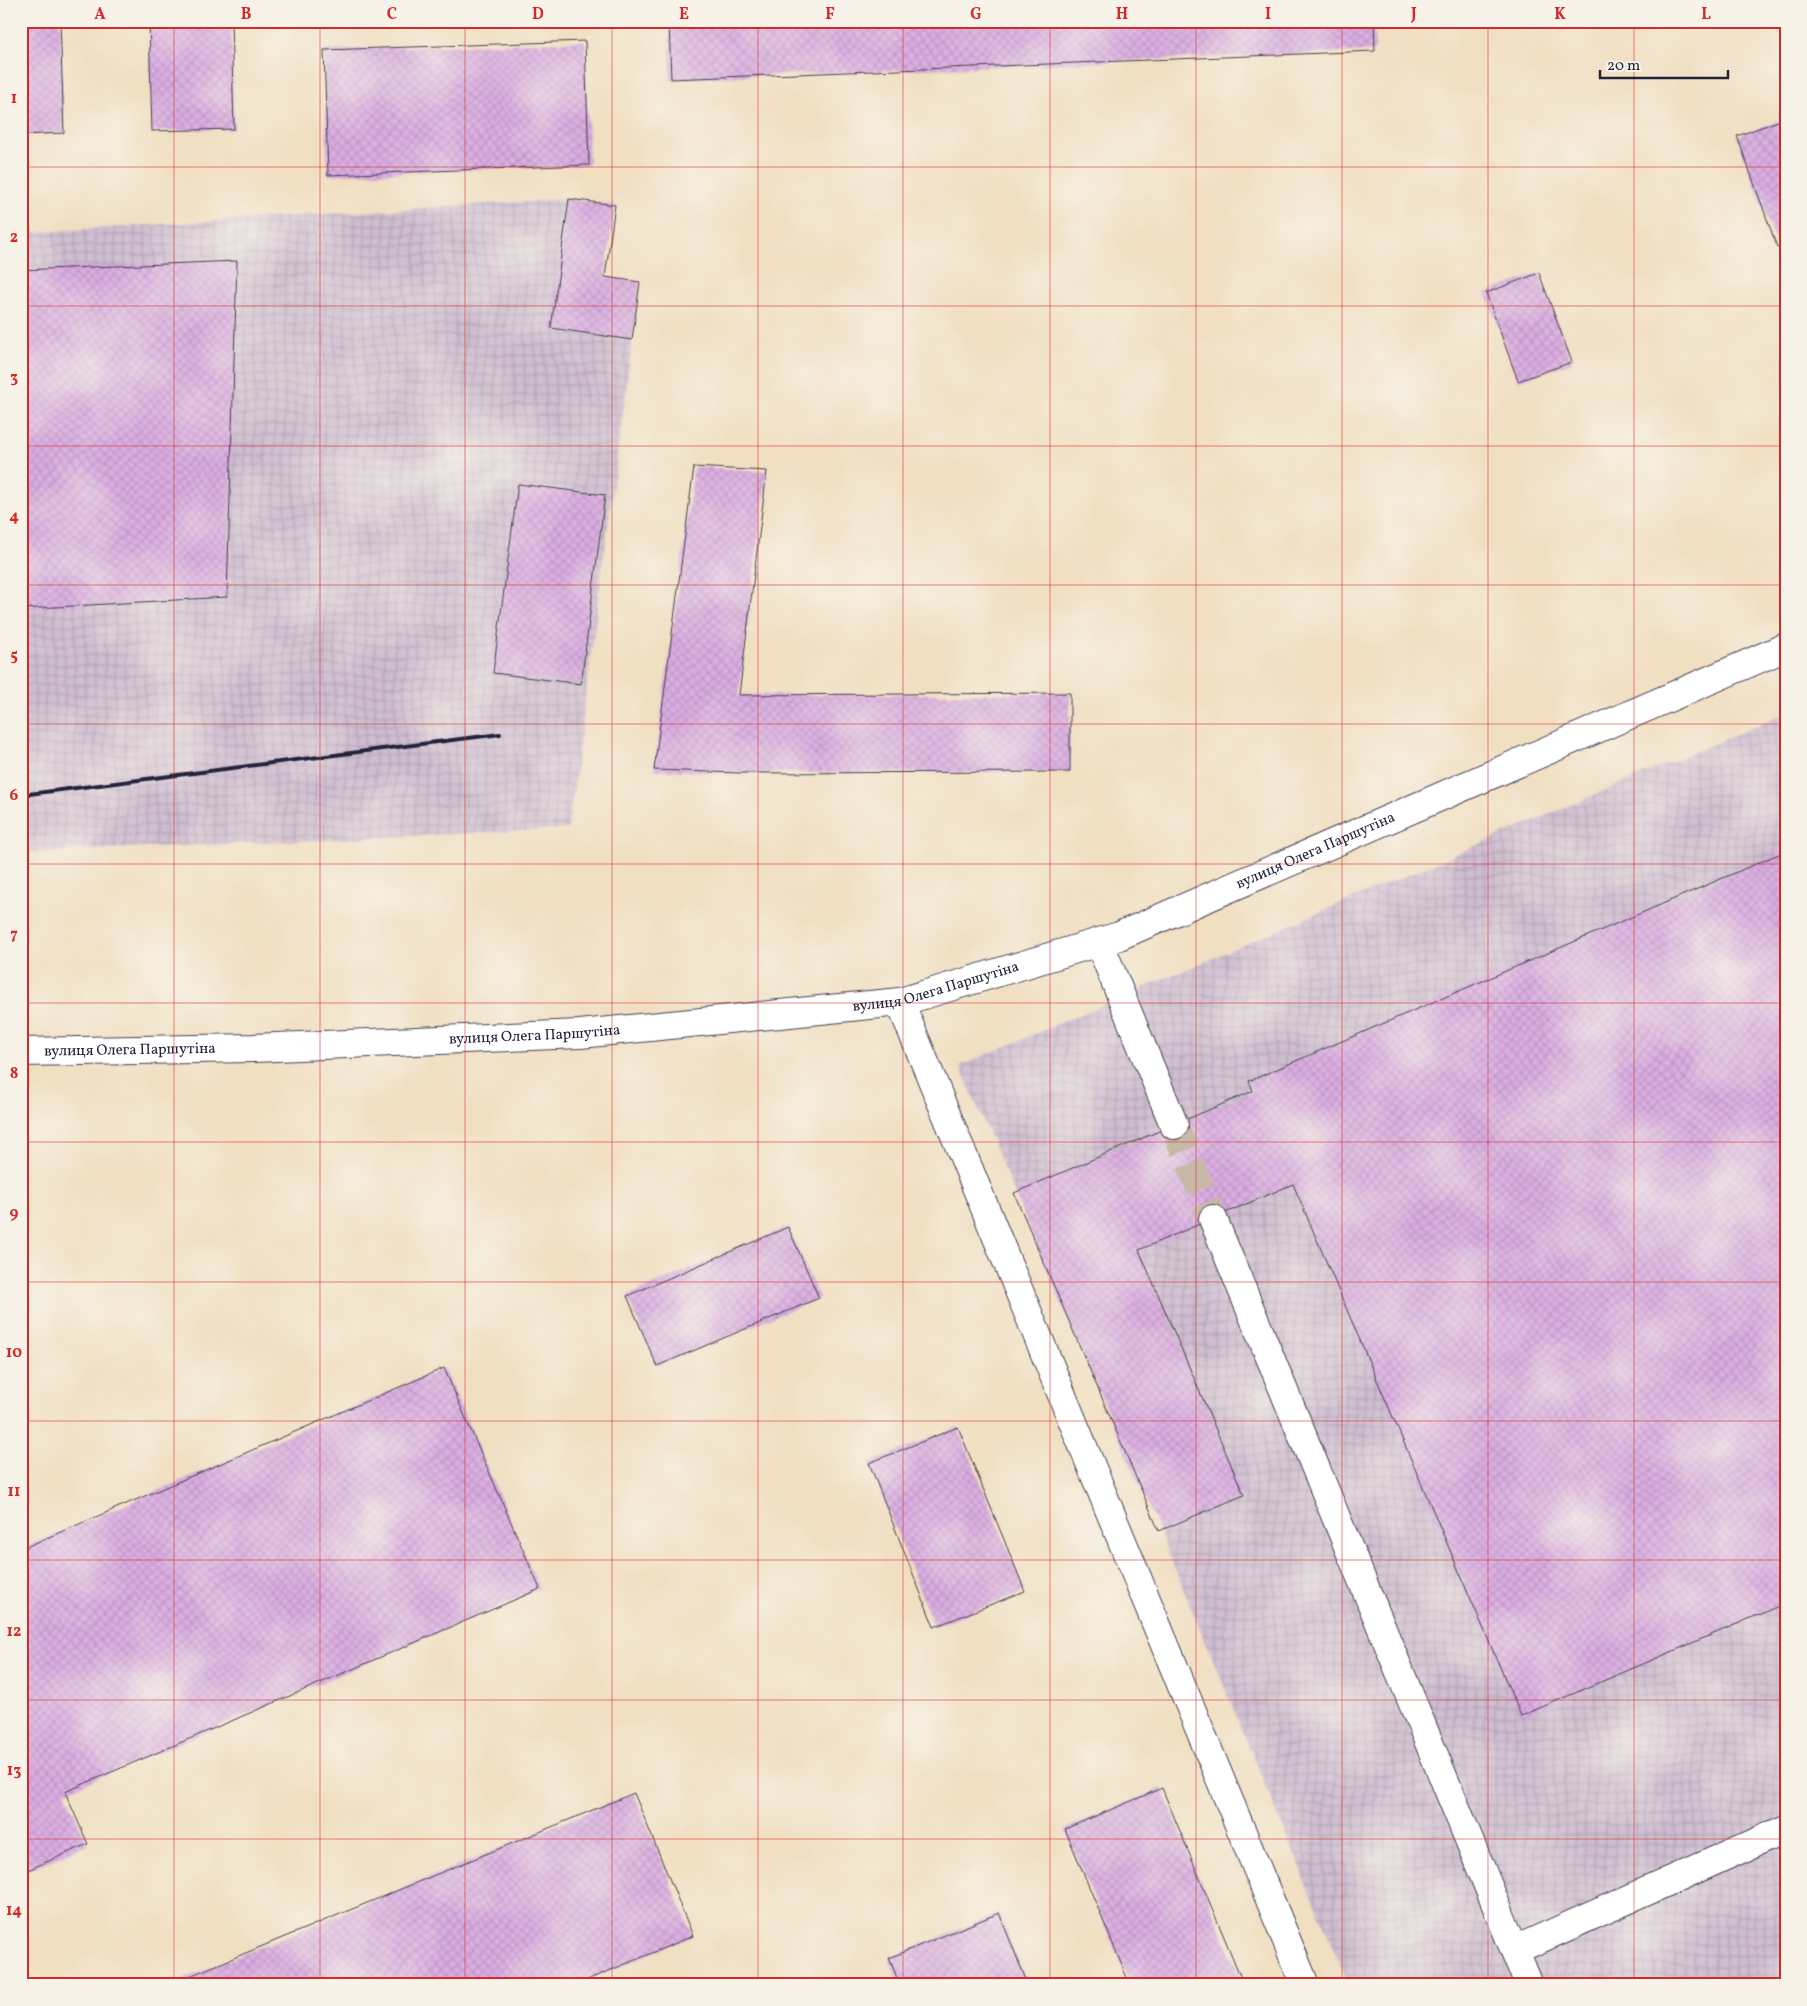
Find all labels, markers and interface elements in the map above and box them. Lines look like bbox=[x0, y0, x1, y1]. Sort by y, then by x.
text: A bbox=[94, 4, 106, 26]
text: B bbox=[241, 4, 252, 26]
text: C bbox=[387, 4, 397, 26]
text: D bbox=[532, 4, 544, 26]
text: E bbox=[679, 4, 689, 26]
text: F bbox=[825, 4, 835, 26]
text: G bbox=[970, 4, 982, 26]
text: H bbox=[1116, 4, 1128, 26]
text: I bbox=[1265, 4, 1271, 26]
text: J bbox=[1410, 4, 1417, 26]
text: K bbox=[1554, 4, 1566, 26]
text: L bbox=[1701, 4, 1711, 26]
scale bar bbox=[1600, 48, 1727, 80]
text: 20 m bbox=[1607, 56, 1640, 77]
text: 1 bbox=[11, 88, 17, 110]
text: 2 bbox=[10, 227, 18, 249]
text: 3 bbox=[10, 367, 18, 389]
text: 4 bbox=[9, 506, 19, 528]
text: 5 bbox=[10, 645, 18, 667]
text: 6 bbox=[10, 785, 19, 807]
street label: вулиця Олега Паршутіна bbox=[1233, 807, 1399, 895]
text: 7 bbox=[10, 924, 18, 946]
street label: вулиця Олега Паршутіна bbox=[852, 956, 1022, 1017]
street label: вулиця Олега Паршутіна bbox=[449, 1020, 621, 1050]
street label: вулиця Олега Паршутіна bbox=[44, 1038, 216, 1062]
text: 8 bbox=[10, 1063, 18, 1085]
text: 9 bbox=[10, 1203, 19, 1225]
text: 10 bbox=[6, 1342, 22, 1364]
text: 11 bbox=[8, 1481, 20, 1503]
text: 12 bbox=[7, 1621, 21, 1643]
text: 13 bbox=[7, 1760, 21, 1782]
text: 14 bbox=[6, 1900, 22, 1922]

